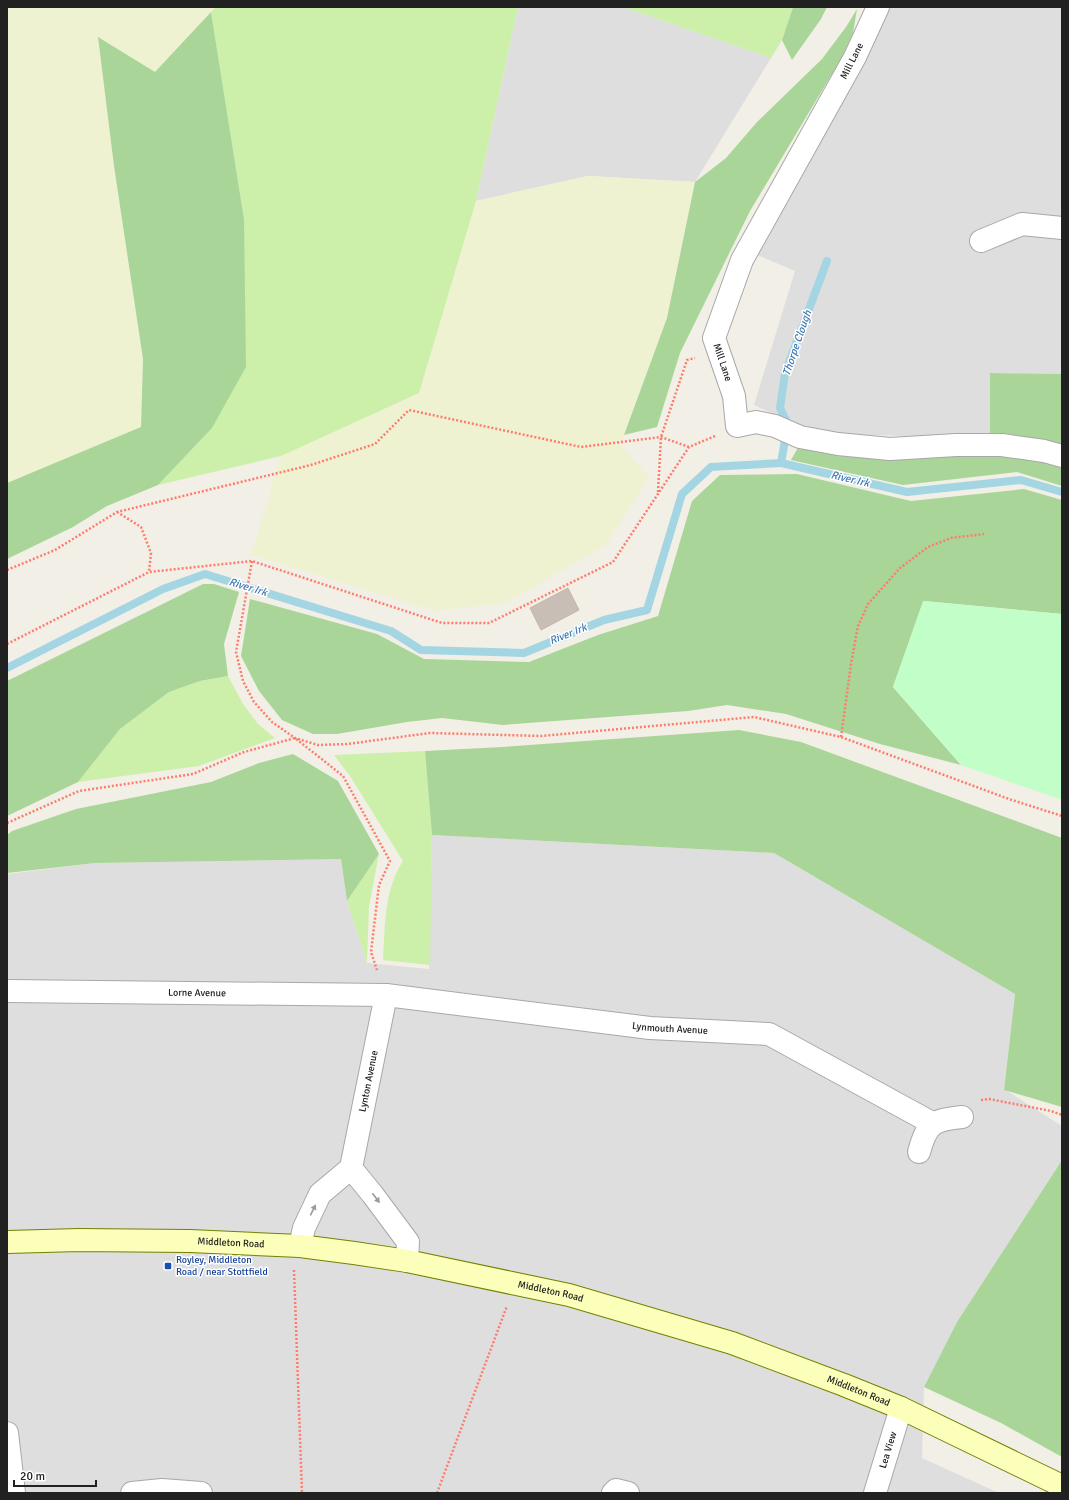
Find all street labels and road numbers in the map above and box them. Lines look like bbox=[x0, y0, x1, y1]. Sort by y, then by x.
street label: Mill Lane bbox=[838, 41, 866, 81]
street label: Mill Lane bbox=[710, 342, 735, 383]
street label: Lorne Avenue bbox=[168, 987, 226, 999]
street label: Lynmouth Avenue bbox=[631, 1020, 708, 1037]
street label: Lynton Avenue bbox=[356, 1049, 381, 1113]
street label: Middleton Road bbox=[197, 1235, 265, 1250]
street label: Middleton Road bbox=[517, 1278, 585, 1305]
street label: Middleton Road bbox=[825, 1373, 892, 1409]
street label: Lea View bbox=[877, 1429, 900, 1470]

